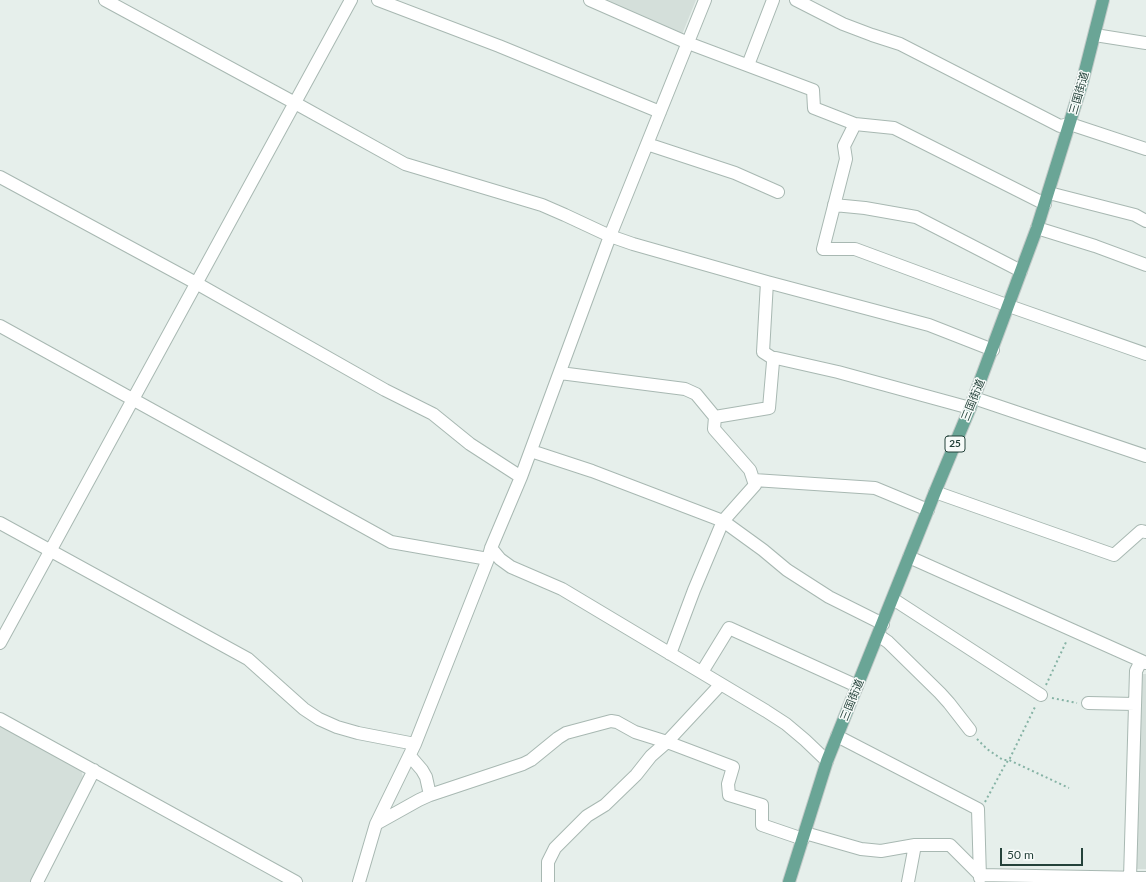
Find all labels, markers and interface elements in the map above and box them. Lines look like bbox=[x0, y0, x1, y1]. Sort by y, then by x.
street label: 三国街道 bbox=[1067, 70, 1091, 116]
street label: 三国街道 bbox=[959, 377, 987, 423]
road number: 25 bbox=[945, 436, 965, 452]
street label: 三国街道 bbox=[838, 677, 866, 723]
scale bar bbox=[1002, 840, 1085, 866]
text: 50 m bbox=[1007, 847, 1034, 862]

